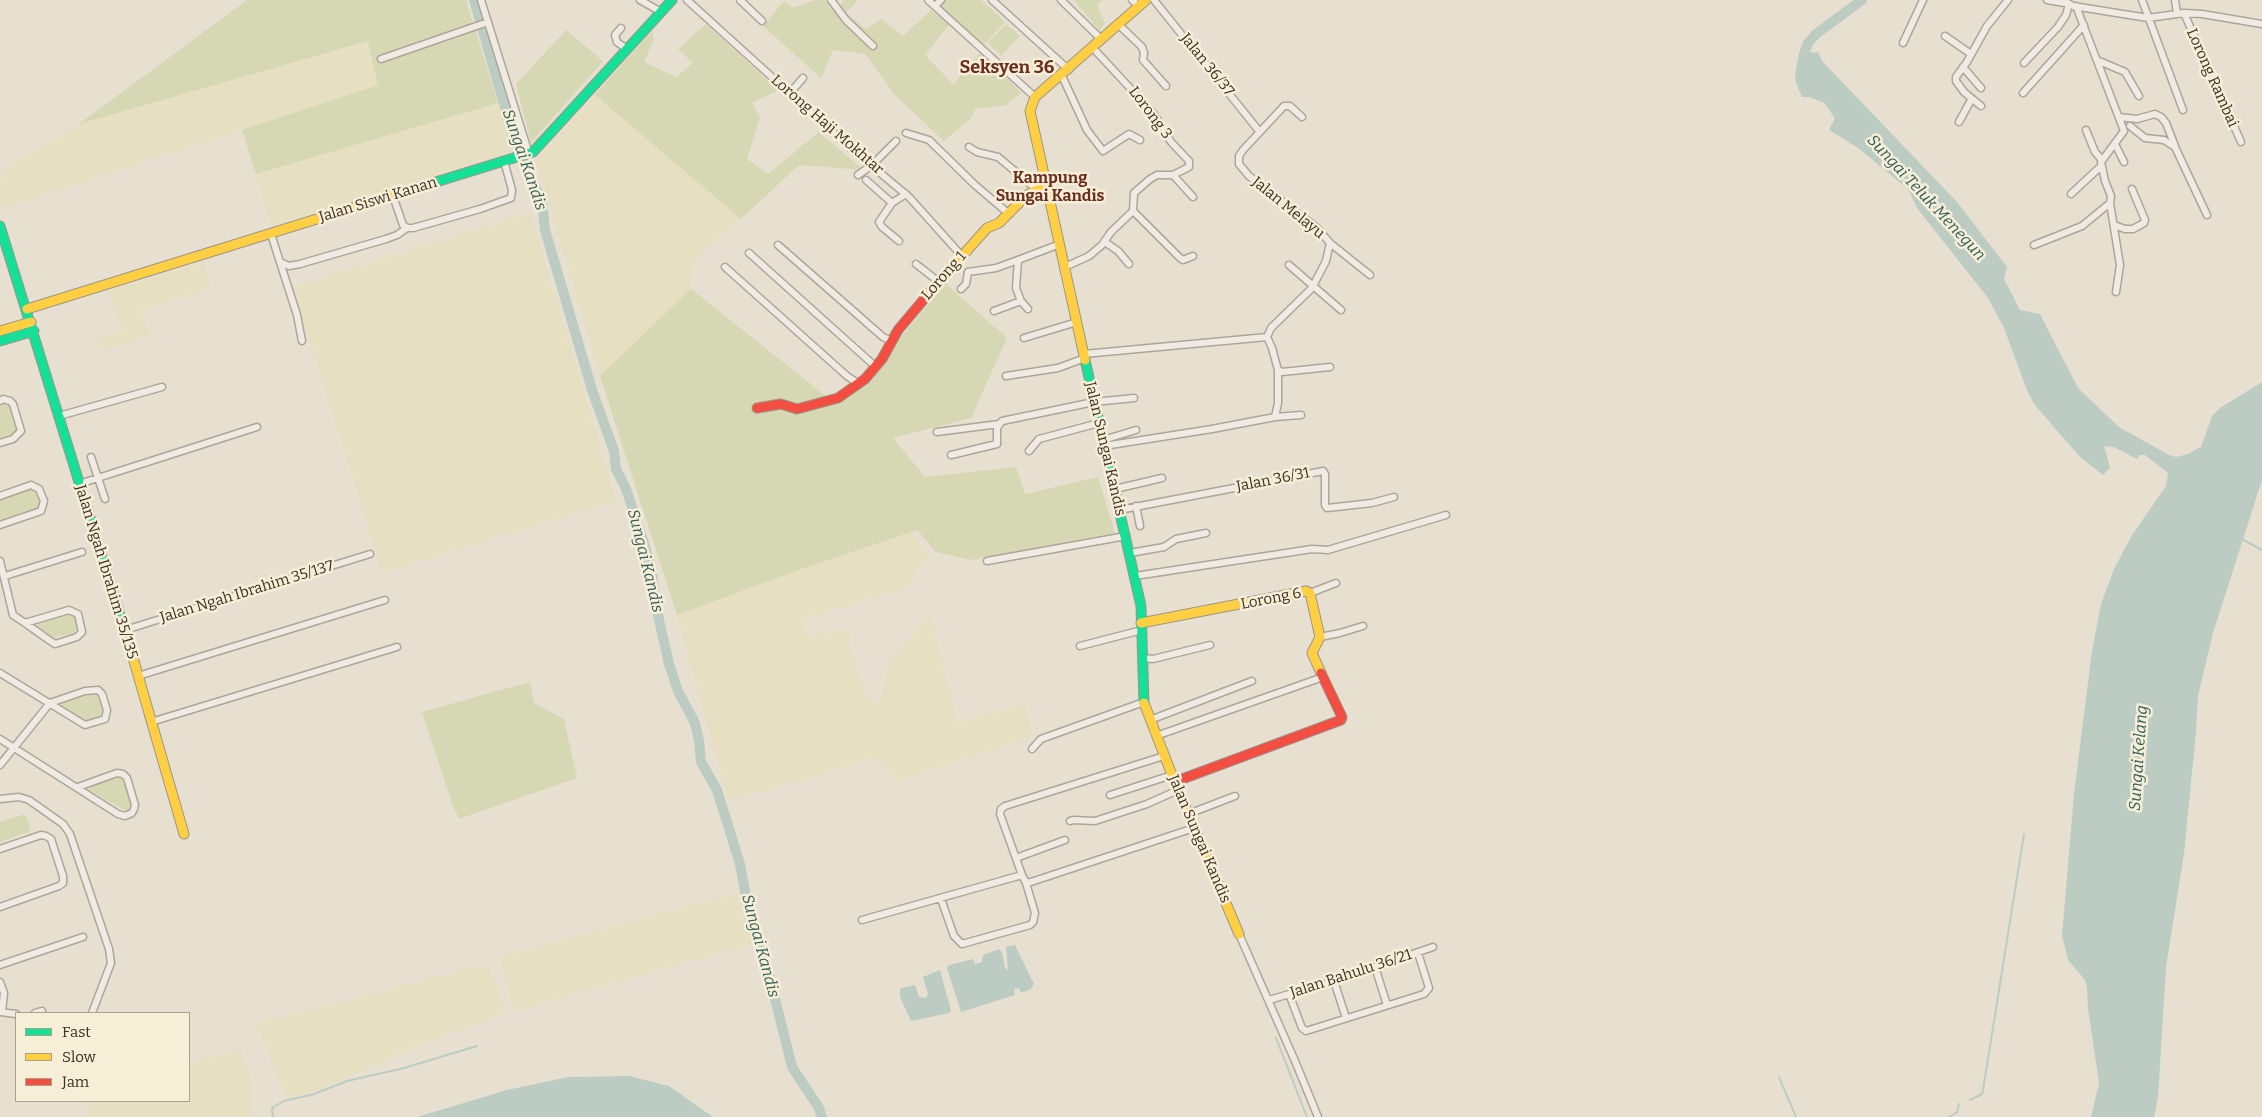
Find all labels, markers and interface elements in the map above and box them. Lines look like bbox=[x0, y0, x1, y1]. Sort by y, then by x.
street label: Lorong Rambai bbox=[2182, 26, 2242, 130]
street label: Jalan 36/37 bbox=[1176, 30, 1238, 100]
district label: Seksyen 36 bbox=[960, 57, 1054, 79]
street label: Lorong Haji Mokhtar bbox=[767, 71, 887, 179]
street label: Lorong 3 bbox=[1124, 83, 1176, 143]
water label: Sungai Kandis bbox=[498, 107, 550, 213]
water label: Sungai Teluk Menegun bbox=[1863, 131, 1989, 265]
district label: Kampung Sungai Kandis bbox=[996, 169, 1104, 207]
street label: Jalan Melayu bbox=[1248, 173, 1328, 243]
street label: Jalan Siswi Kanan bbox=[317, 174, 439, 226]
street label: Lorong 1 bbox=[918, 248, 970, 304]
street label: Jalan Sungai Kandis bbox=[1081, 380, 1129, 518]
street label: Jalan 36/31 bbox=[1235, 464, 1311, 496]
street label: Jalan Ngah Ibrahim 35/135 bbox=[71, 483, 141, 661]
water label: Sungai Kandis bbox=[623, 507, 667, 615]
street label: Jalan Ngah Ibrahim 35/137 bbox=[158, 557, 336, 627]
street label: Lorong 6 bbox=[1239, 584, 1303, 614]
water label: Sungai Kelang bbox=[2126, 705, 2152, 811]
street label: Jalan Sungai Kandis bbox=[1164, 772, 1234, 906]
water label: Sungai Kandis bbox=[737, 892, 783, 1000]
street label: Jalan Bahulu 36/21 bbox=[1288, 946, 1414, 1002]
legend bbox=[15, 1012, 190, 1102]
text: Fast bbox=[62, 1023, 91, 1041]
text: Slow bbox=[62, 1048, 96, 1066]
text: Jam bbox=[62, 1073, 89, 1091]

